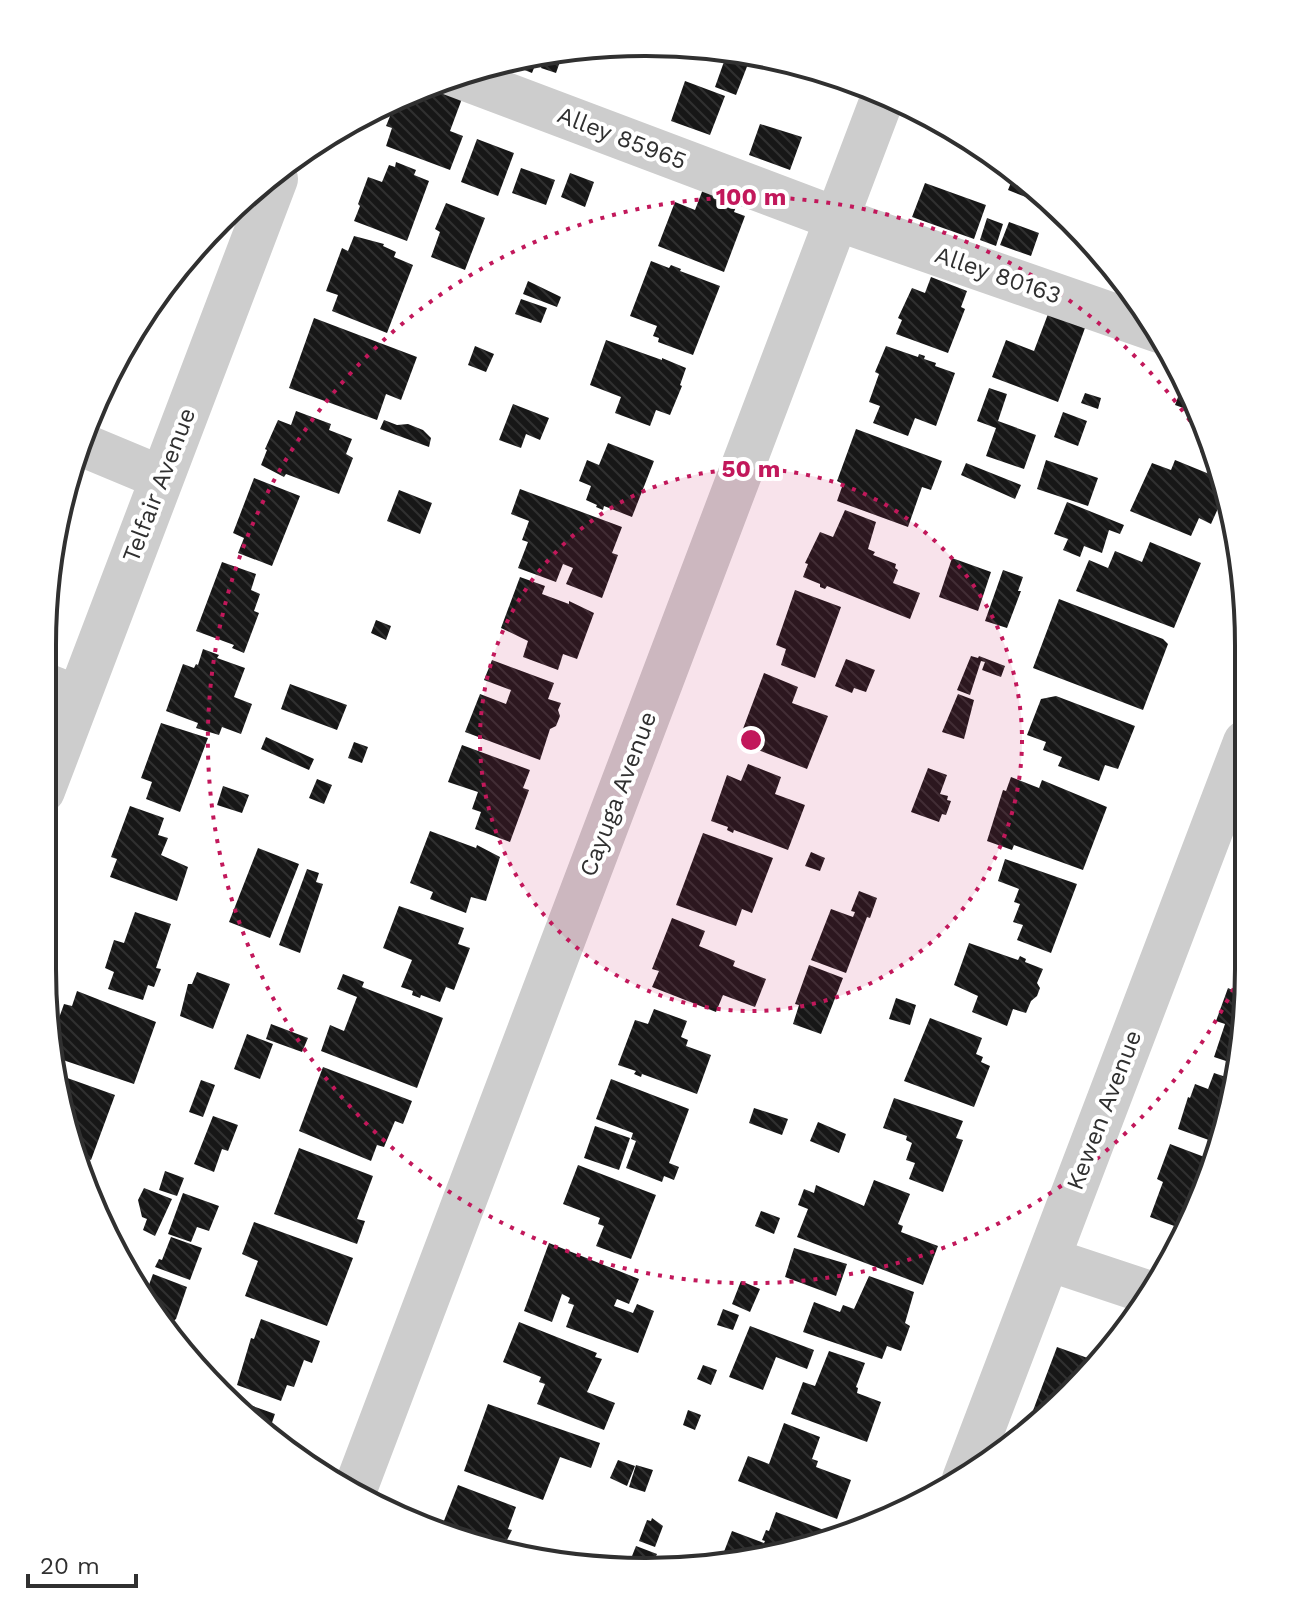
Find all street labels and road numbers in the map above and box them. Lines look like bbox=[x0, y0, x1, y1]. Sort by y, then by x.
street label: Alley 85965 bbox=[554, 101, 690, 175]
street label: Alley 80163 bbox=[931, 240, 1065, 310]
street label: Telfair Avenue bbox=[117, 404, 201, 566]
street label: Cayuga Avenue bbox=[574, 708, 662, 880]
street label: Kewen Avenue bbox=[1061, 1026, 1147, 1194]

